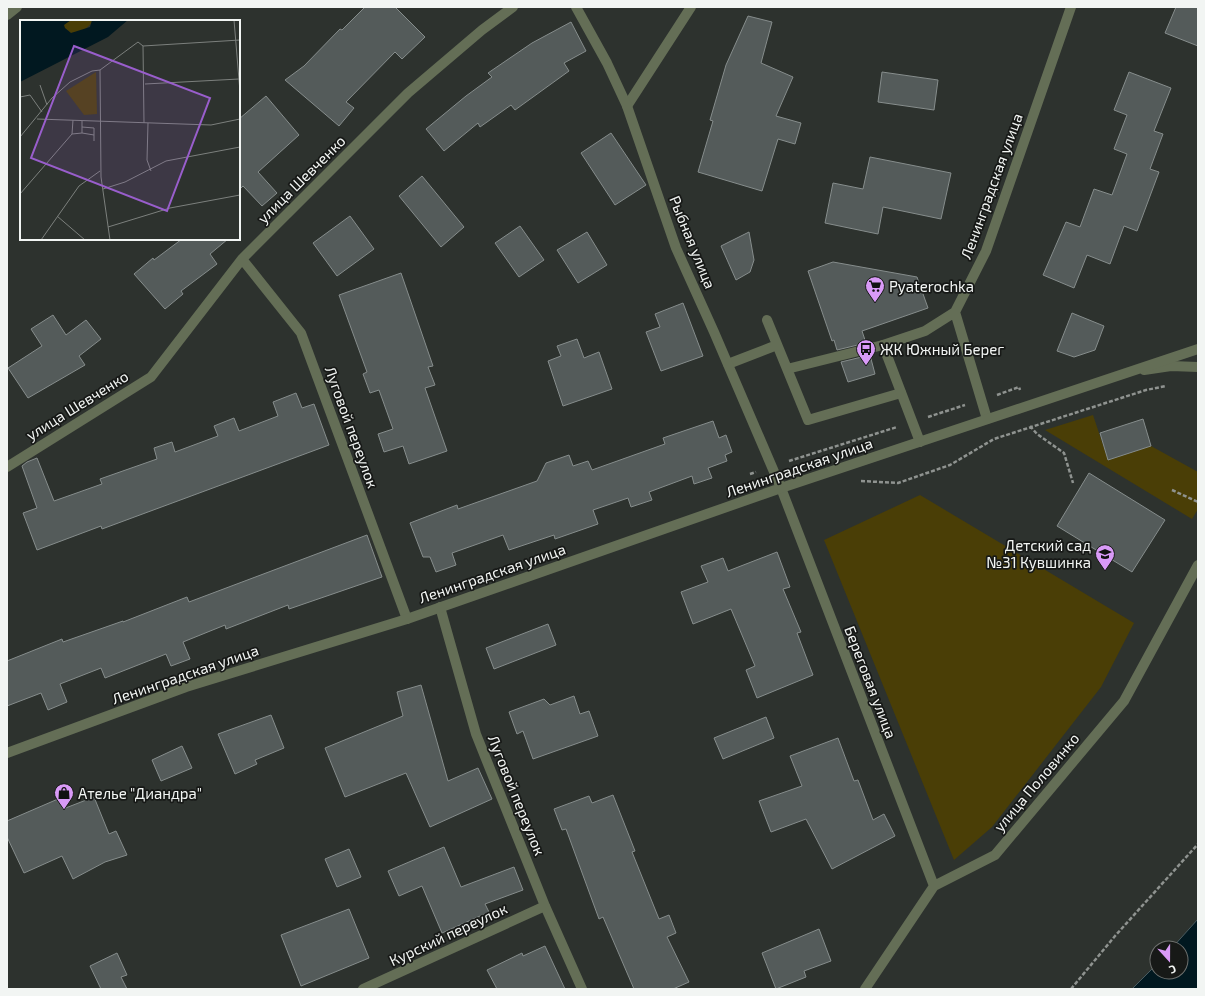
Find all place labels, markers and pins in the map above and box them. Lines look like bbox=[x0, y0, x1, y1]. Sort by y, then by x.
supermarket icon: Pyaterochka bbox=[864, 275, 886, 303]
place label: Pyaterochka bbox=[889, 277, 974, 295]
bus stop icon: ЖК Южный Берег bbox=[855, 338, 877, 366]
place label: ЖК Южный Берег bbox=[880, 340, 1004, 358]
place label: Детский сад №31 Кувшинка bbox=[986, 536, 1091, 572]
school or university icon: Детский сад №31 Кувшинка bbox=[1094, 543, 1116, 571]
shop icon: Ателье "Диандра" bbox=[53, 782, 75, 810]
place label: Ателье "Диандра" bbox=[78, 784, 202, 802]

